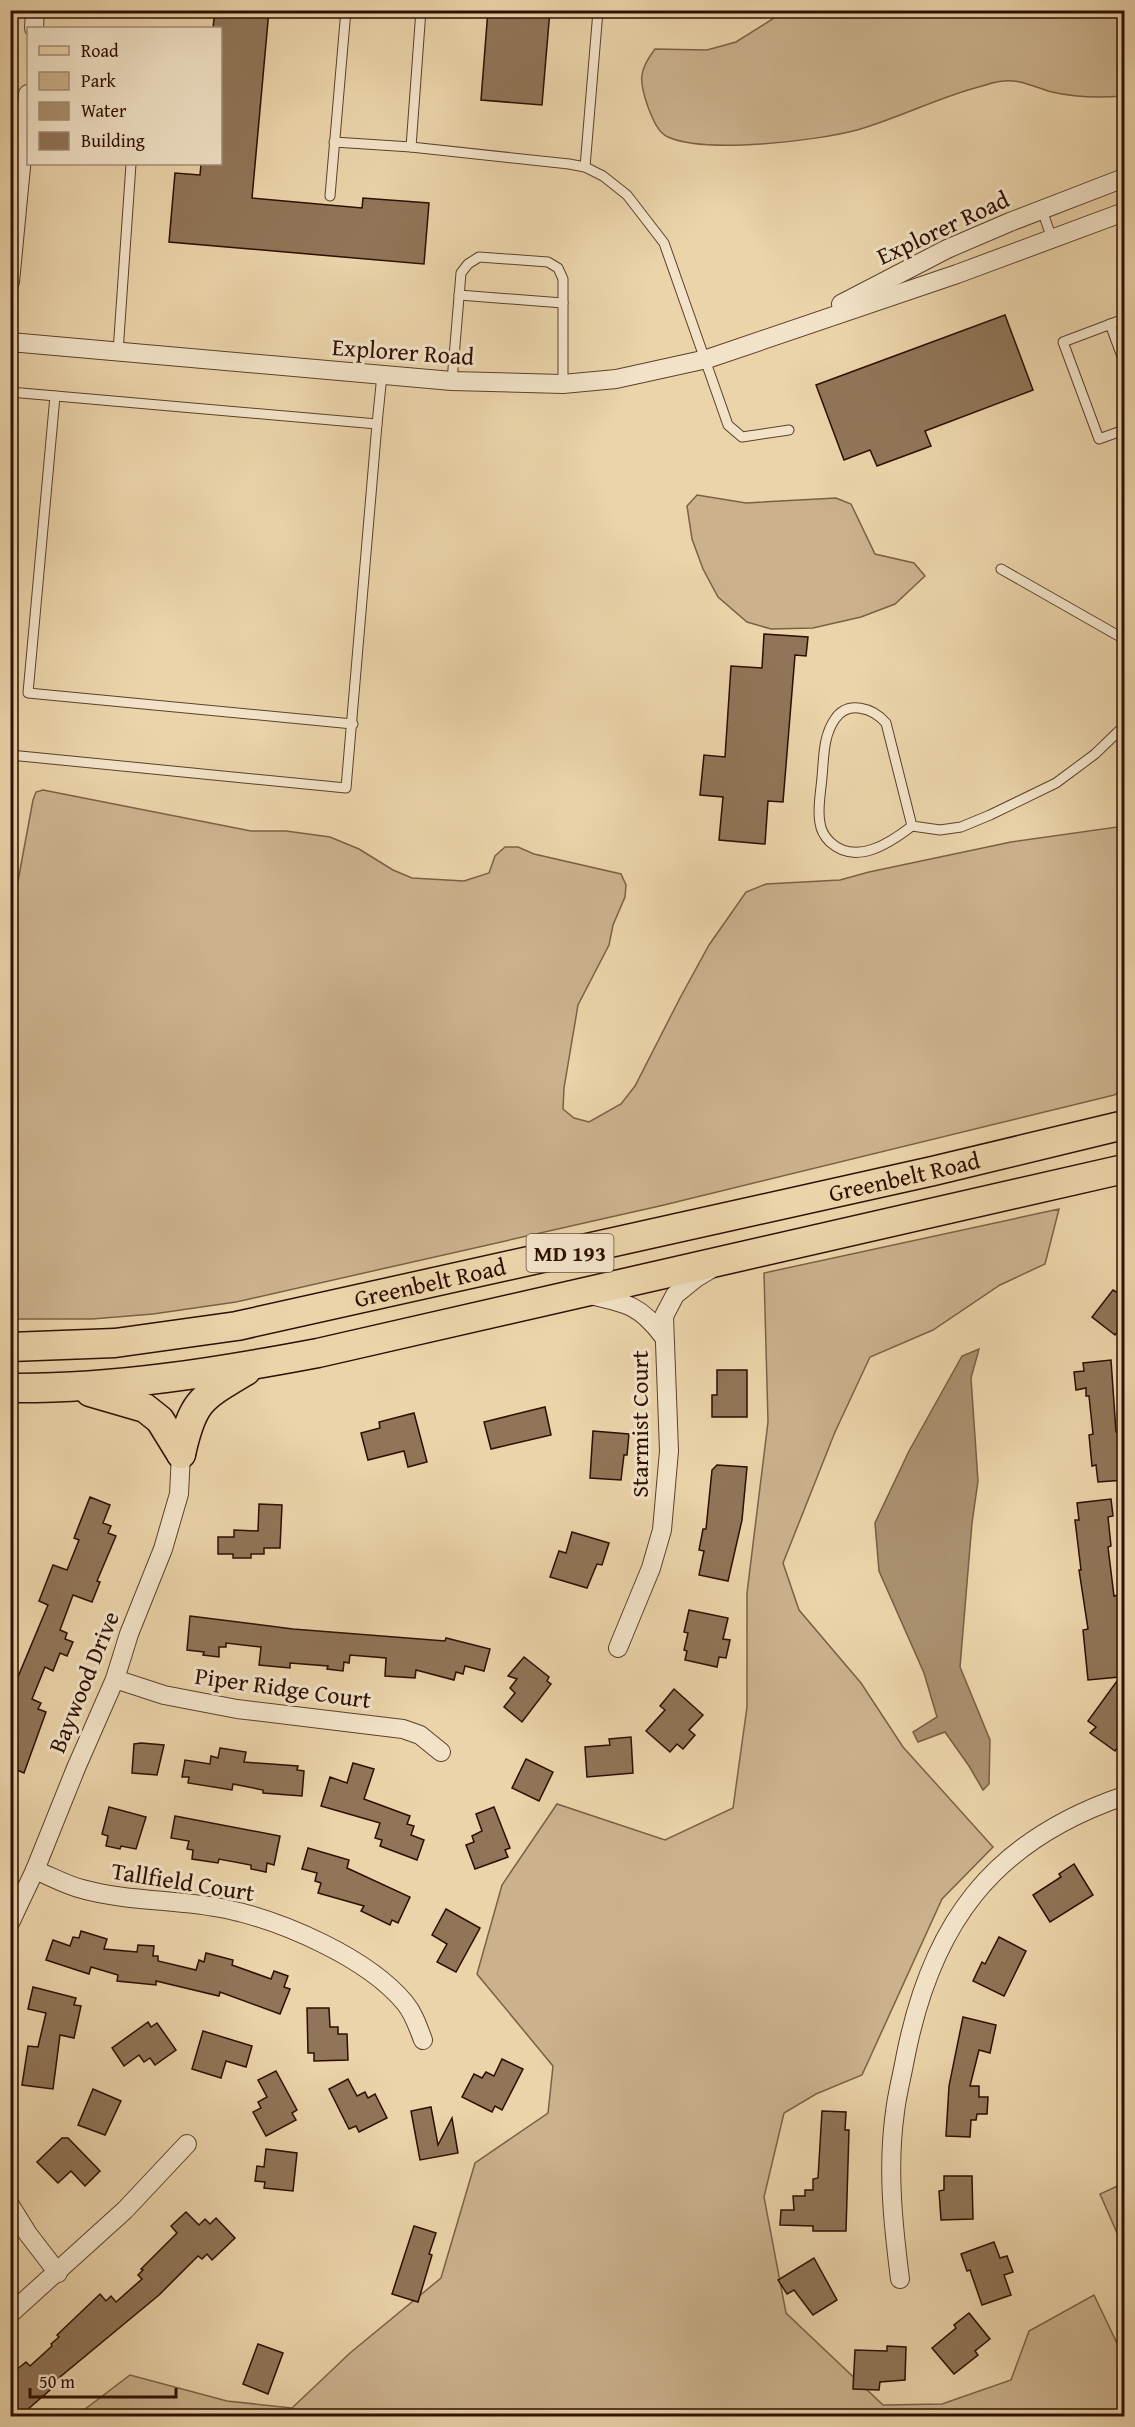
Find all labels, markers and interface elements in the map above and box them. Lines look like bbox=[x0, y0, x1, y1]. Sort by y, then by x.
legend bbox=[27, 27, 222, 165]
text: Road bbox=[81, 37, 119, 64]
text: Park bbox=[81, 67, 117, 94]
text: Water bbox=[81, 97, 127, 124]
text: Building bbox=[81, 127, 145, 154]
street label: Explorer Road bbox=[871, 182, 1015, 274]
street label: Explorer Road bbox=[331, 329, 476, 374]
street label: Greenbelt Road bbox=[825, 1142, 984, 1211]
road number: MD 193 bbox=[526, 1234, 614, 1272]
street label: Greenbelt Road bbox=[351, 1249, 509, 1316]
street label: Starmist Court bbox=[622, 1350, 657, 1498]
street label: Baywood Drive bbox=[39, 1606, 128, 1758]
street label: Piper Ridge Court bbox=[193, 1658, 374, 1717]
street label: Tallfield Court bbox=[109, 1853, 258, 1910]
scale bar bbox=[30, 2361, 176, 2399]
text: 50 m bbox=[39, 2368, 75, 2395]

